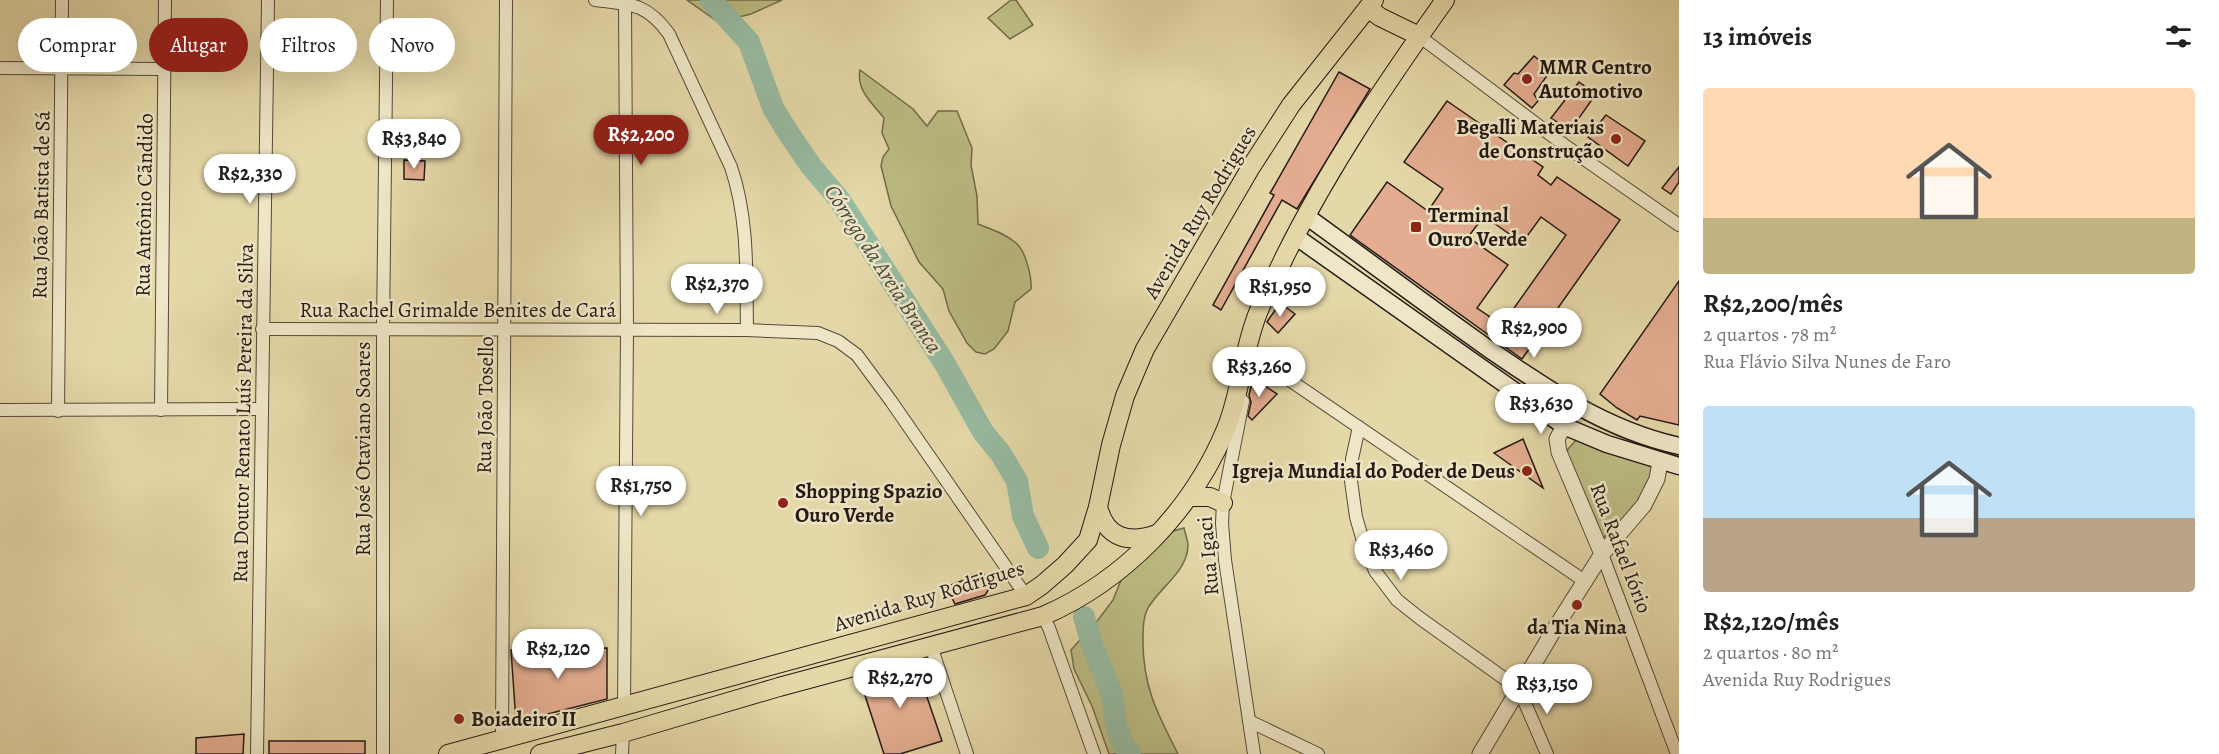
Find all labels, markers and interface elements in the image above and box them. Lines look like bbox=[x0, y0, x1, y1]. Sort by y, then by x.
chip: Comprar bbox=[18, 18, 137, 72]
chip: Alugar bbox=[149, 18, 248, 72]
chip: Filtros bbox=[260, 18, 357, 72]
chip: Novo bbox=[369, 18, 455, 72]
text: 13 imóveis bbox=[1703, 19, 1812, 54]
icon: filters bbox=[2162, 20, 2195, 53]
place label: MMR Centro Automotivo bbox=[1538, 53, 1652, 105]
marker: MMR Centro Automotivo bbox=[1520, 72, 1534, 86]
street label: Rua João Batista de Sá bbox=[25, 110, 57, 299]
street label: Rua Antônio Cãndido bbox=[128, 113, 160, 297]
place label: Begalli Materiais de Construção bbox=[1456, 113, 1604, 165]
pin: R$2,200 bbox=[586, 115, 696, 166]
pin: R$3,840 bbox=[359, 119, 469, 170]
street label: Avenida Ruy Rodrigues bbox=[1137, 120, 1263, 305]
text: R$2,200 bbox=[608, 121, 674, 148]
text: R$3,840 bbox=[381, 125, 447, 152]
icon: home bbox=[1895, 127, 2003, 235]
marker: Begalli Materiais de Construção bbox=[1609, 132, 1623, 146]
pin: R$2,330 bbox=[195, 154, 305, 205]
text: R$2,330 bbox=[218, 160, 282, 187]
water label: Córrego da Areia Branca bbox=[817, 179, 949, 359]
place label: Terminal Ouro Verde bbox=[1428, 201, 1528, 253]
marker: Terminal Ouro Verde bbox=[1409, 220, 1423, 234]
street label: Rua Doutor Renato Luís Pereira da Silva bbox=[226, 243, 260, 583]
pin: R$2,370 bbox=[662, 264, 772, 315]
pin: R$1,950 bbox=[1225, 267, 1335, 318]
text: R$2,370 bbox=[685, 270, 749, 297]
text: R$1,950 bbox=[1249, 273, 1311, 300]
text: R$2,200/mês bbox=[1703, 286, 1843, 321]
street label: Rua Rachel Grimalde Benites de Cará bbox=[300, 296, 617, 324]
pin: R$2,900 bbox=[1479, 308, 1589, 359]
text: R$2,900 bbox=[1501, 314, 1567, 341]
text: 2 quartos · 78 m² bbox=[1703, 321, 1836, 348]
street label: Rua João Tosello bbox=[470, 336, 500, 474]
street label: Rua José Otaviano Soares bbox=[349, 342, 377, 556]
pin: R$3,260 bbox=[1204, 347, 1314, 398]
text: Rua Flávio Silva Nunes de Faro bbox=[1703, 348, 1951, 375]
text: R$3,260 bbox=[1226, 353, 1292, 380]
pin: R$3,630 bbox=[1486, 384, 1596, 435]
text: R$3,630 bbox=[1509, 390, 1573, 417]
icon: home bbox=[1895, 445, 2003, 553]
place label: Igreja Mundial do Poder de Deus bbox=[1232, 457, 1515, 485]
marker: Igreja Mundial do Poder de Deus bbox=[1520, 464, 1534, 478]
pin: R$1,750 bbox=[586, 466, 696, 517]
text: R$1,750 bbox=[610, 472, 672, 499]
place label: Shopping Spazio Ouro Verde bbox=[795, 477, 943, 529]
street label: Rua Rafael Iório bbox=[1583, 479, 1659, 617]
marker: Shopping Spazio Ouro Verde bbox=[776, 496, 790, 510]
street label: Rua Igaci bbox=[1191, 515, 1225, 597]
pin: R$3,460 bbox=[1346, 530, 1456, 581]
text: R$3,460 bbox=[1369, 536, 1433, 563]
street label: Avenida Ruy Rodrigues bbox=[829, 554, 1028, 639]
marker: da Tia Nina bbox=[1570, 598, 1584, 612]
text: R$2,120/mês bbox=[1703, 604, 1839, 639]
place label: da Tia Nina bbox=[1527, 613, 1628, 641]
pin: R$2,120 bbox=[503, 629, 613, 680]
text: R$2,120 bbox=[526, 635, 590, 662]
text: 2 quartos · 80 m² bbox=[1703, 639, 1839, 666]
pin: R$2,270 bbox=[845, 658, 955, 709]
text: R$2,270 bbox=[867, 664, 933, 691]
pin: R$3,150 bbox=[1492, 664, 1602, 715]
text: Avenida Ruy Rodrigues bbox=[1703, 666, 1891, 693]
text: R$3,150 bbox=[1516, 670, 1578, 697]
place label: Boiadeiro II bbox=[471, 705, 577, 733]
marker: Boiadeiro II bbox=[452, 712, 466, 726]

